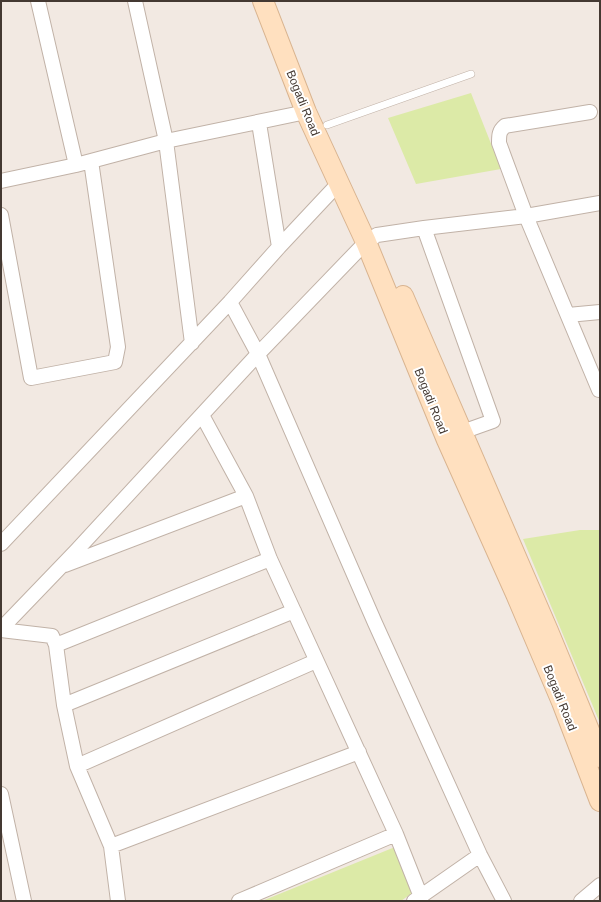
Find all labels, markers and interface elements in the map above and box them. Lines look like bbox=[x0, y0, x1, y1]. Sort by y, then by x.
street label: Bogadi Road bbox=[284, 68, 322, 138]
street label: Bogadi Road bbox=[412, 366, 450, 436]
street label: Bogadi Road bbox=[541, 663, 579, 733]

